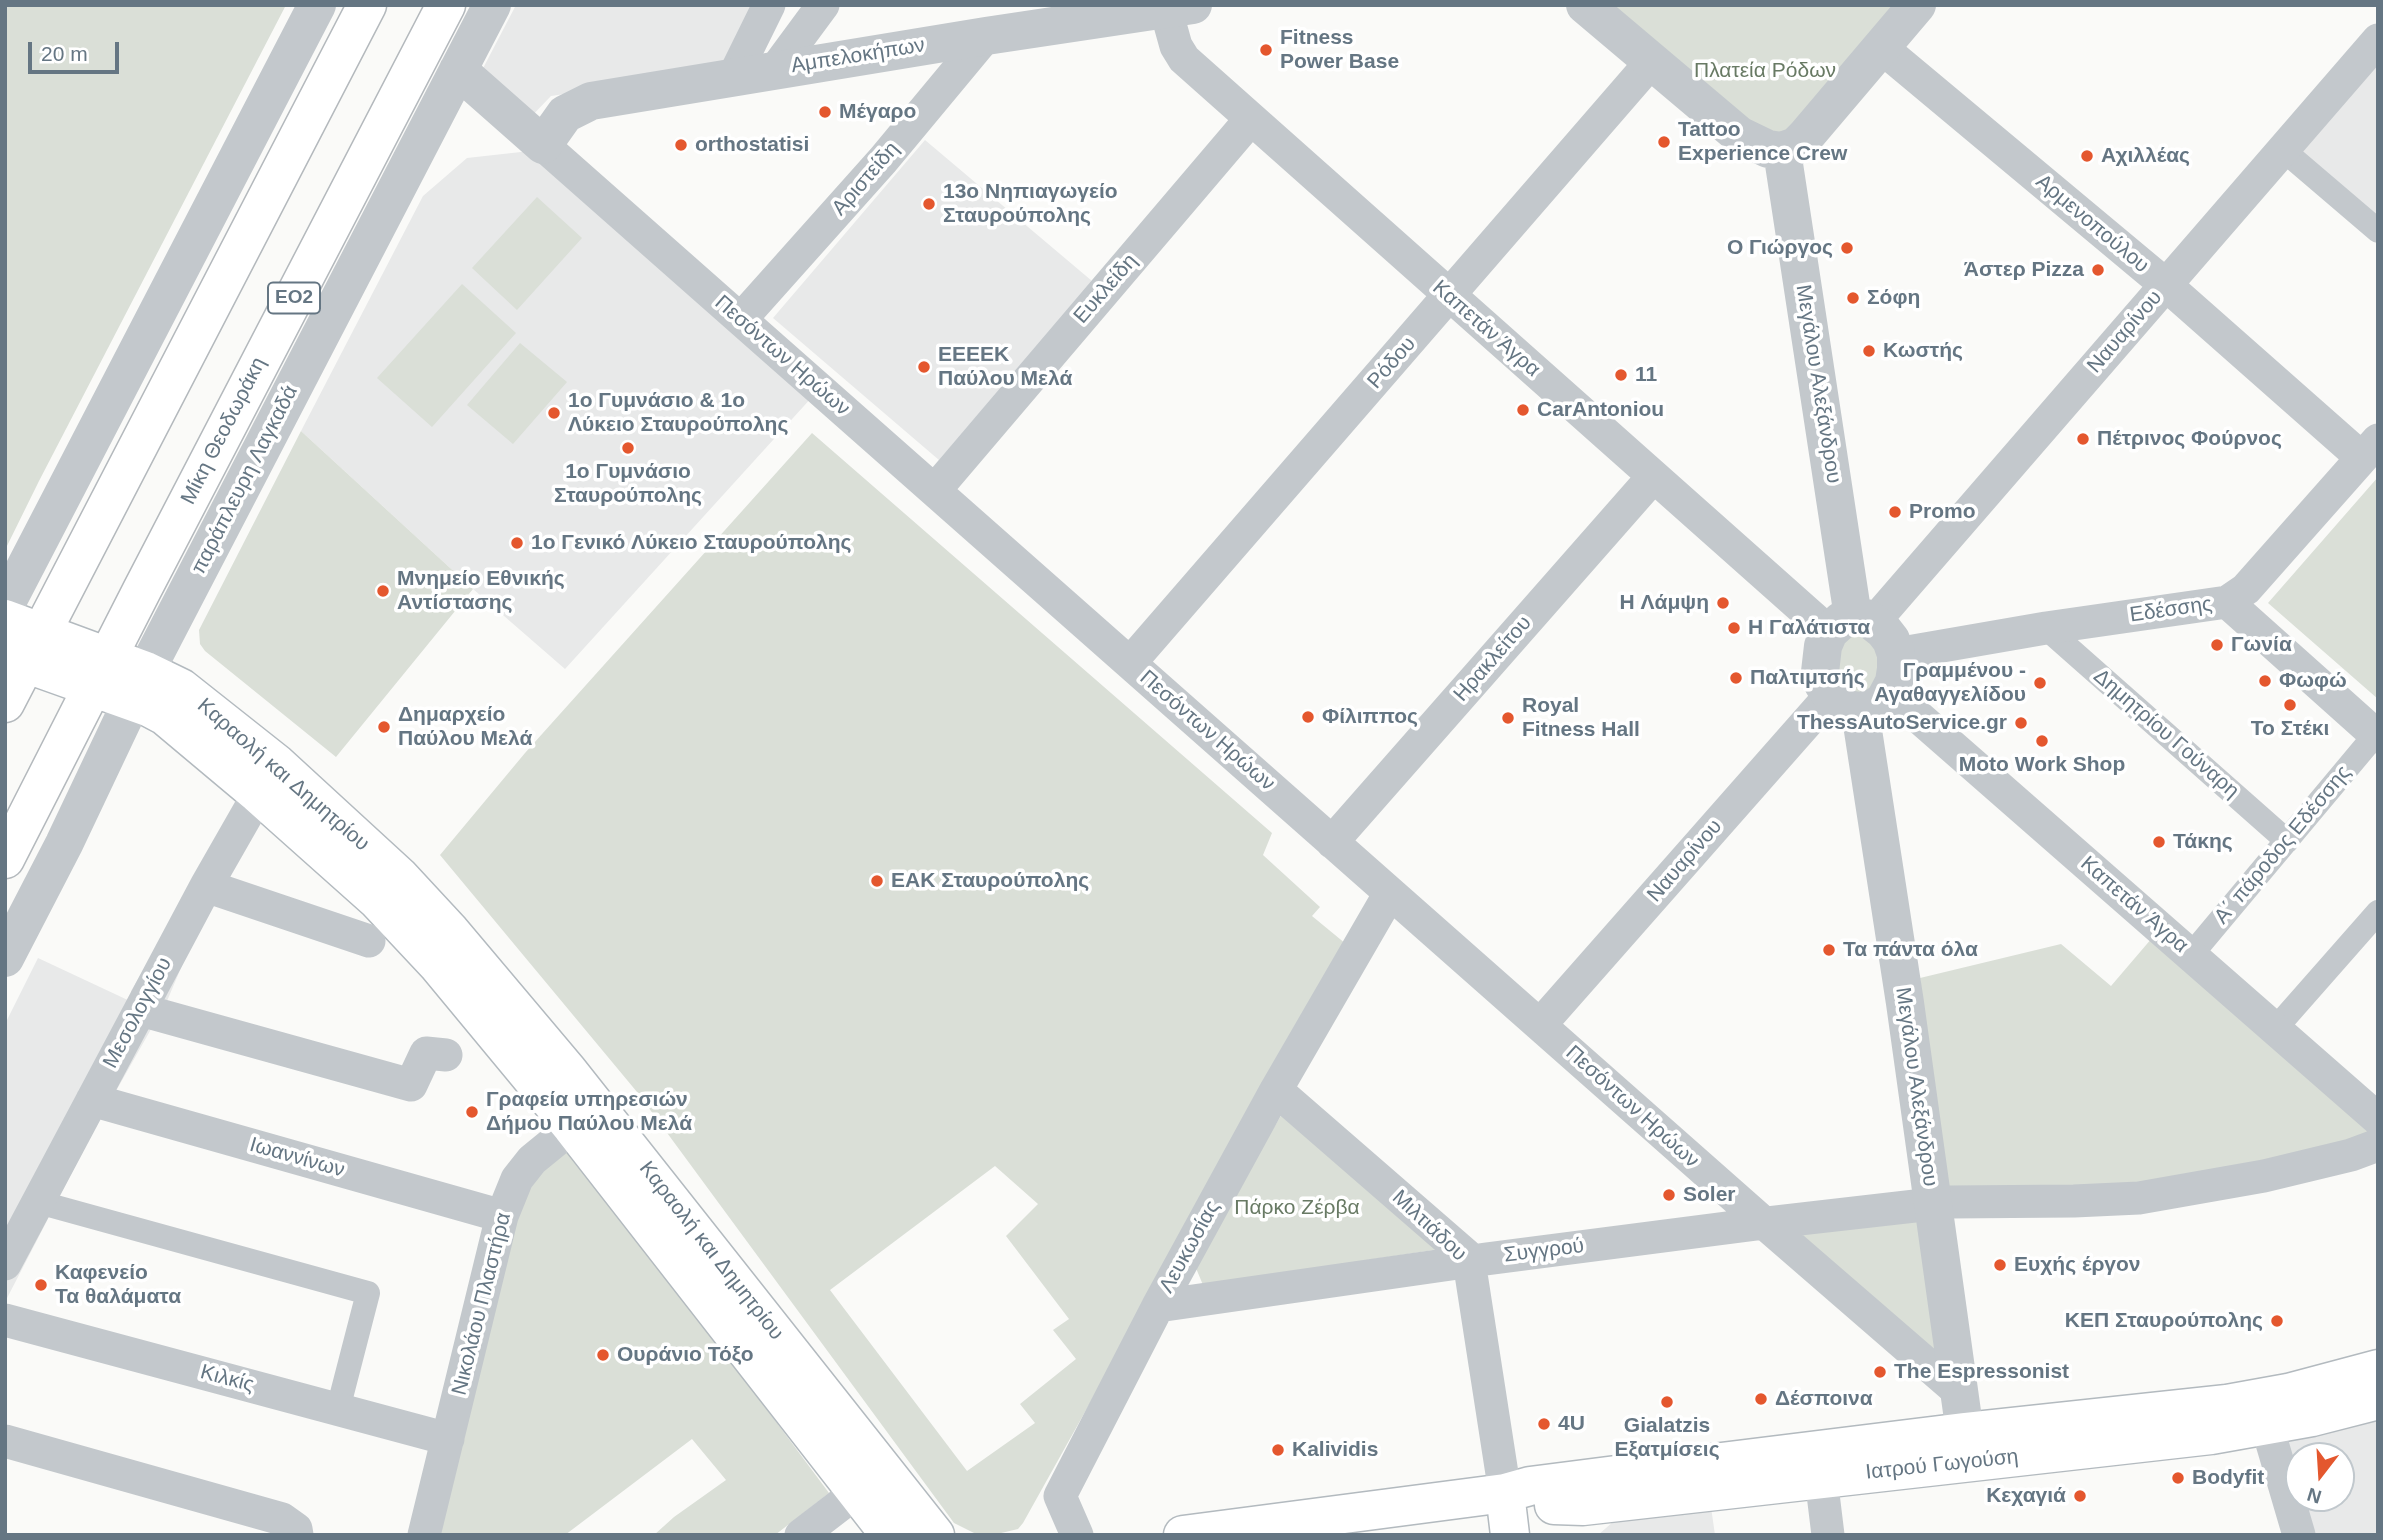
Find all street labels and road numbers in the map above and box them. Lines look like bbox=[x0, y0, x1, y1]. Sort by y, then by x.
street label: Αμπελοκήπων bbox=[789, 33, 927, 79]
street label: Αριστείδη bbox=[827, 137, 905, 221]
street label: Αρμενοπούλου bbox=[2030, 169, 2154, 279]
street label: Ευκλείδη bbox=[1069, 249, 1143, 329]
street label: Καπετάν Άγρα bbox=[1427, 275, 1545, 383]
road number: ΕΟ2 bbox=[268, 282, 320, 314]
street label: Μεγάλου Αλεξάνδρου bbox=[1790, 283, 1846, 485]
street label: Ναυαρίνου bbox=[2082, 286, 2168, 378]
street label: Πεσόντων Ηρώων bbox=[709, 290, 855, 422]
street label: Ρόδου bbox=[1363, 332, 1421, 394]
street label: Μίκη Θεοδωράκη bbox=[176, 353, 272, 509]
street label: παράπλευρη Λαγκαδά bbox=[186, 381, 304, 579]
street label: Εδέσσης bbox=[2128, 592, 2214, 628]
street label: Ηρακλείτου bbox=[1449, 611, 1537, 707]
street label: Δημητρίου Γούναρη bbox=[2088, 664, 2244, 804]
street label: Πεσόντων Ηρώων bbox=[1134, 665, 1280, 797]
street label: Καραολή και Δημητρίου bbox=[192, 693, 374, 857]
street label: Α΄ πάροδος Εδέσσης bbox=[2209, 761, 2357, 929]
street label: Ναυαρίνου bbox=[1642, 815, 1728, 907]
street label: Καπετάν Άγρα bbox=[2075, 851, 2193, 959]
street label: Μεσολογγίου bbox=[98, 953, 178, 1073]
street label: Μεγάλου Αλεξάνδρου bbox=[1890, 986, 1942, 1188]
street label: Πεσόντων Ηρώων bbox=[1560, 1040, 1704, 1174]
street label: Ιωαννίνων bbox=[247, 1132, 347, 1184]
street label: Καραολή και Δημητρίου bbox=[633, 1157, 789, 1345]
street label: Μιλτιάδου bbox=[1387, 1185, 1471, 1267]
street label: Λευκωσίας bbox=[1154, 1197, 1226, 1297]
street label: Νικολάου Πλαστήρα bbox=[447, 1210, 517, 1398]
street label: Συγγρού bbox=[1502, 1234, 1586, 1268]
street label: Κιλκίς bbox=[197, 1360, 257, 1398]
street label: Ιατρού Γωγούση bbox=[1864, 1444, 2020, 1486]

